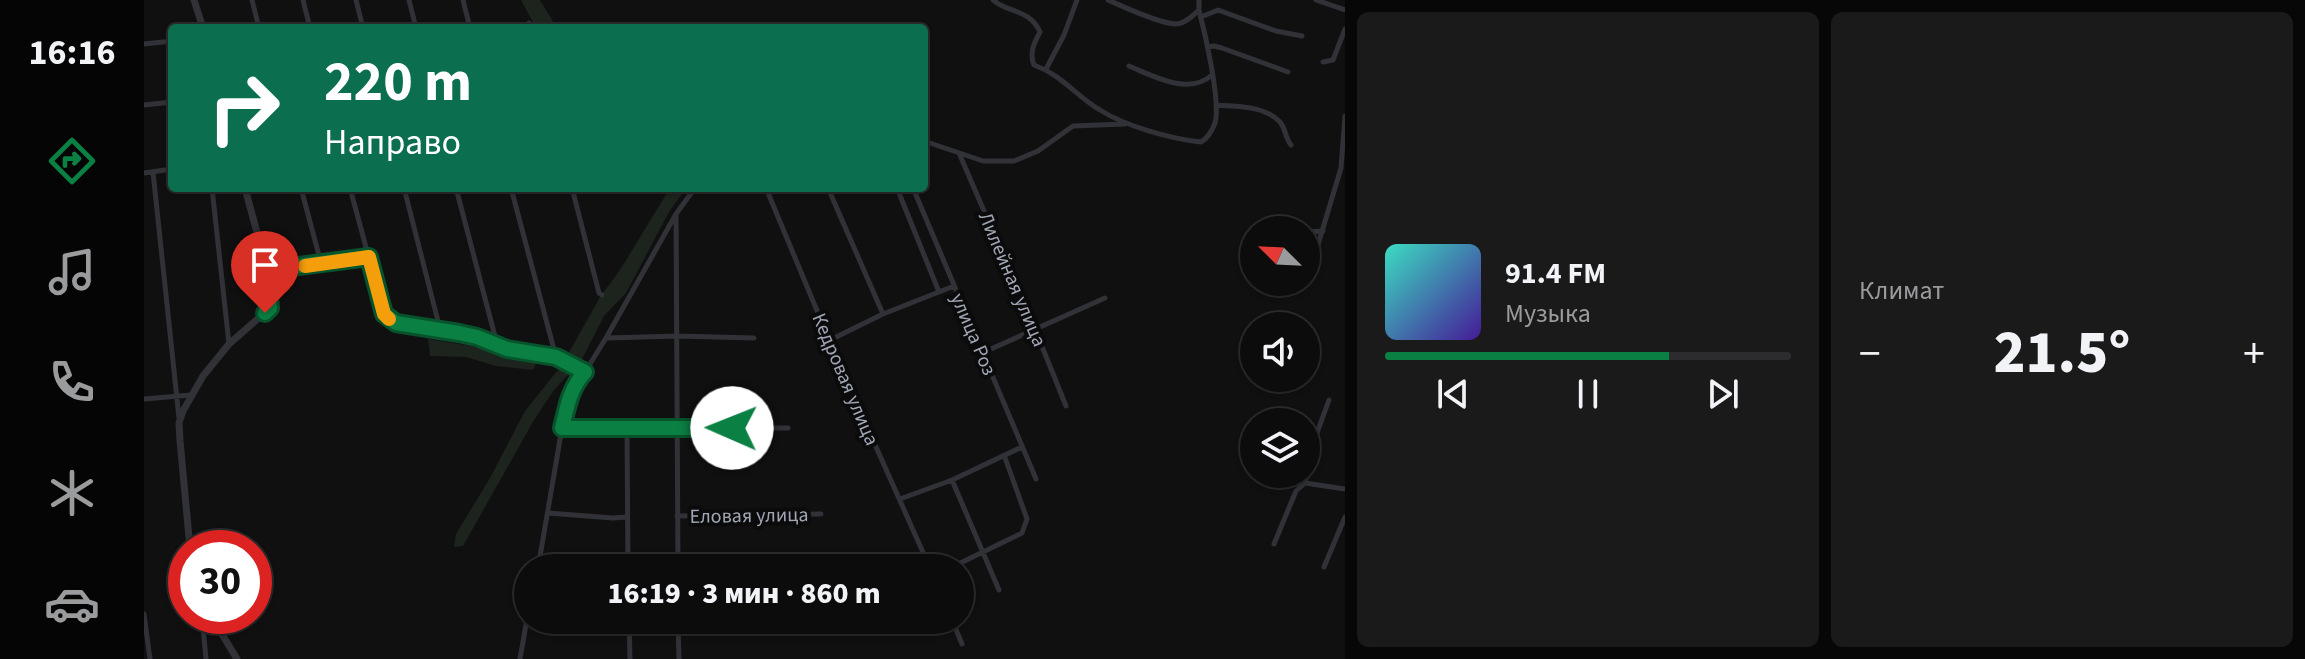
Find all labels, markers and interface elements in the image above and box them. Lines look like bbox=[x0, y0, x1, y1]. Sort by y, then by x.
text: 16:16 bbox=[29, 27, 115, 78]
text: 220 m bbox=[324, 43, 472, 122]
icon: right bbox=[192, 56, 296, 160]
text: Направо bbox=[324, 117, 461, 168]
icon: directions bbox=[44, 133, 100, 189]
street label: Лилейная улица bbox=[971, 208, 1053, 351]
north arrow bbox=[1240, 216, 1320, 296]
map controls bbox=[1240, 216, 1320, 488]
pin bbox=[231, 231, 299, 313]
icon: arrive bbox=[243, 243, 287, 287]
icon: music bbox=[44, 244, 100, 300]
text: 91.4 FM bbox=[1505, 252, 1606, 295]
text: Климат bbox=[1859, 272, 1944, 309]
street label: улица Роз bbox=[943, 289, 1003, 380]
text: Музыка bbox=[1505, 295, 1591, 332]
street label: Кедровая улица bbox=[805, 309, 886, 450]
text: 21.5° bbox=[1994, 311, 2130, 396]
button: sound bbox=[1240, 312, 1320, 392]
text: − bbox=[1859, 323, 1881, 386]
text: + bbox=[2243, 323, 2265, 386]
icon: phone bbox=[44, 354, 100, 410]
icon: previous bbox=[1431, 372, 1475, 416]
icon: pause bbox=[1566, 372, 1610, 416]
icon: next bbox=[1701, 372, 1745, 416]
position arrow bbox=[690, 386, 774, 470]
button: layers bbox=[1240, 408, 1320, 488]
icon: climate bbox=[44, 465, 100, 521]
street label: Еловая улица bbox=[689, 501, 809, 531]
speed limit sign: 30 bbox=[168, 530, 272, 634]
text: 16:19 · 3 мин · 860 m bbox=[607, 572, 881, 615]
icon: car bbox=[44, 576, 100, 632]

